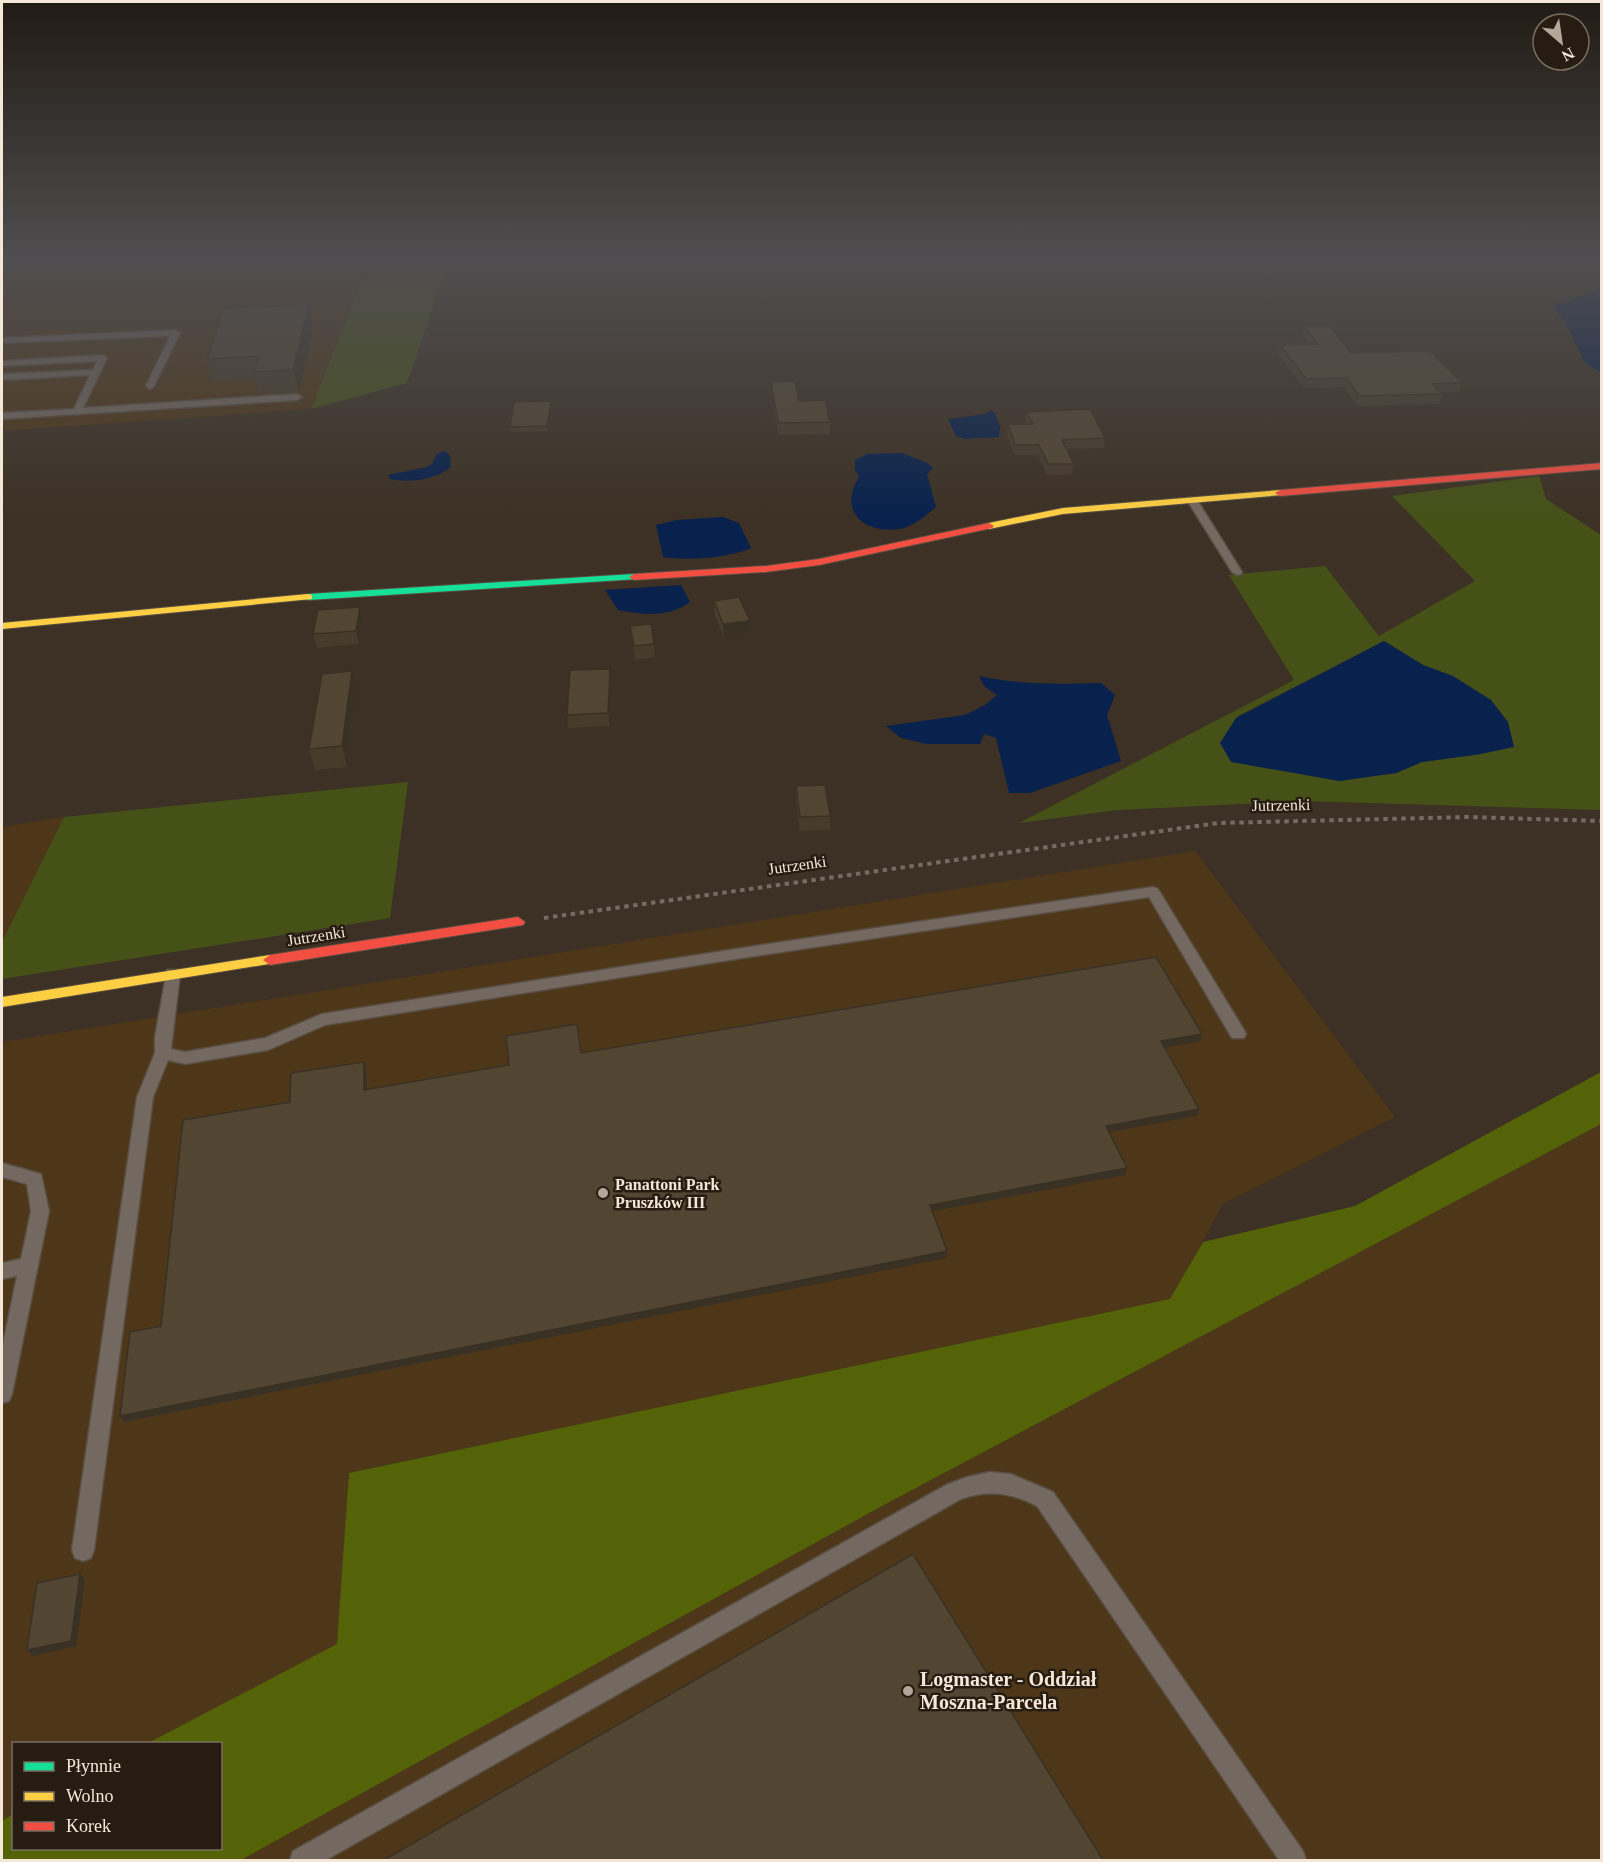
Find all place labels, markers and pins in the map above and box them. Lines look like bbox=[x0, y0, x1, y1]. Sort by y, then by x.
place label: Panattoni Park Pruszków III bbox=[615, 1176, 720, 1211]
marker: Panattoni Park Pruszków III bbox=[596, 1186, 610, 1200]
place label: Logmaster - Oddział Moszna-Parcela bbox=[920, 1668, 1097, 1713]
marker: Logmaster - Oddział Moszna-Parcela bbox=[901, 1684, 915, 1698]

